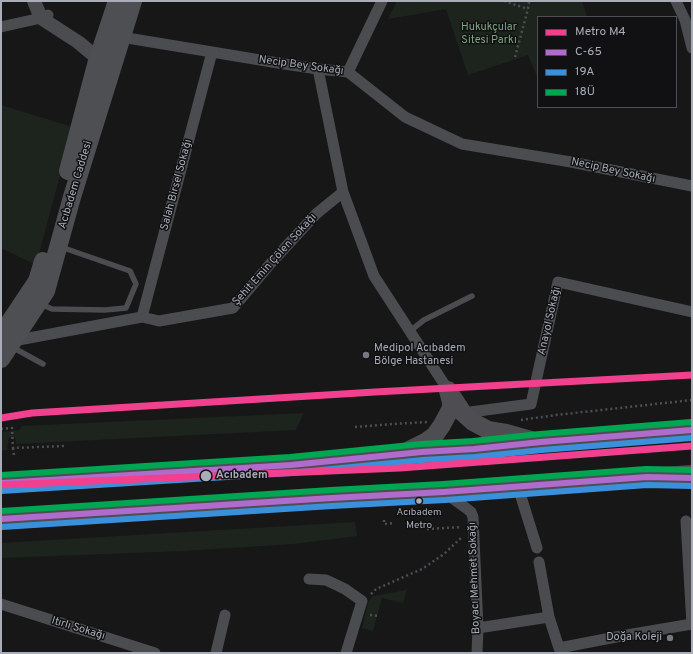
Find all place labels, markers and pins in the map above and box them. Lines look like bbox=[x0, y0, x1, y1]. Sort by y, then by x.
place label: Medipol Acıbadem Bölge Hastanesi bbox=[374, 342, 465, 368]
marker: Medipol Acıbadem Bölge Hastanesi bbox=[361, 350, 371, 360]
marker: Acıbadem bbox=[199, 469, 213, 483]
place label: Acıbadem bbox=[216, 469, 268, 483]
marker: Acıbadem Metro bbox=[414, 496, 424, 506]
place label: Acıbadem Metro bbox=[397, 507, 441, 530]
place label: Doğa Koleji bbox=[606, 631, 662, 645]
marker: Doğa Koleji bbox=[665, 633, 675, 643]

